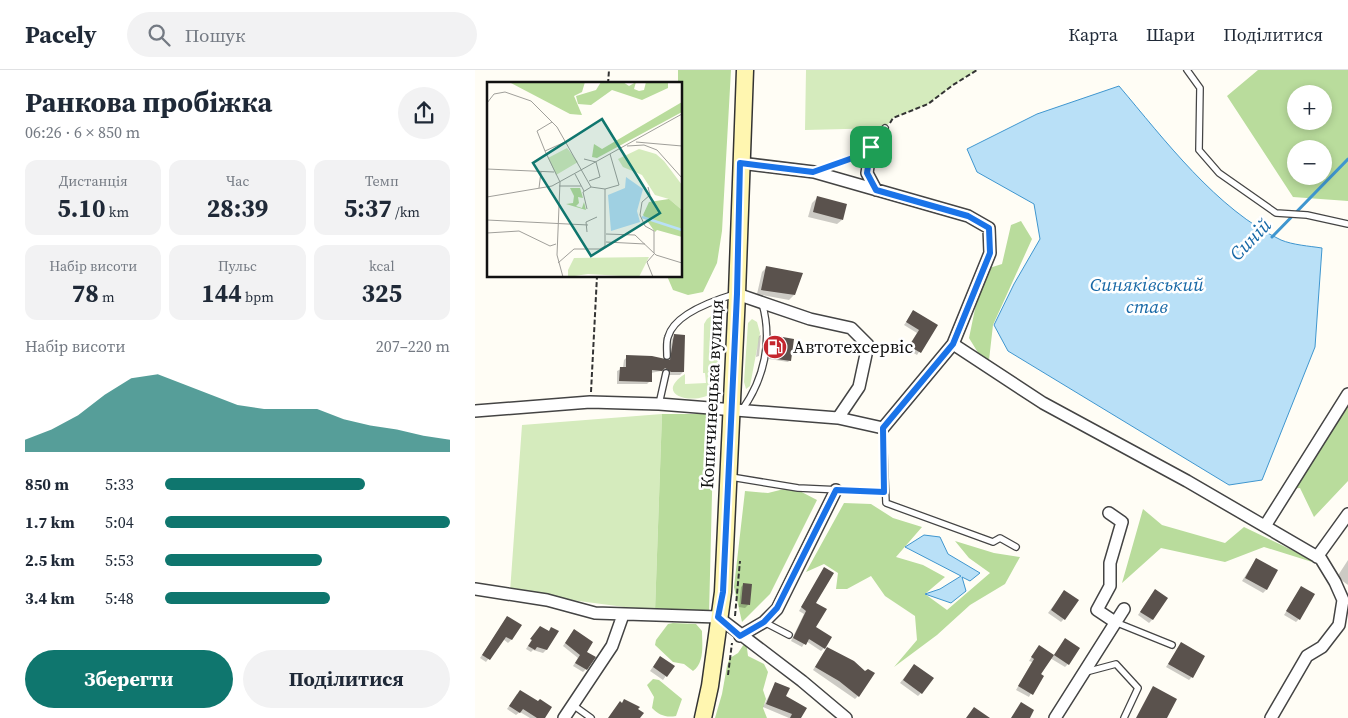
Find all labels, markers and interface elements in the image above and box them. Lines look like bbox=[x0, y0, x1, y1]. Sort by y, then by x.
search box bbox=[127, 12, 477, 57]
text: Pacely bbox=[25, 18, 97, 51]
icon: search bbox=[145, 21, 173, 49]
text: Пошук bbox=[185, 22, 246, 48]
text: Карта bbox=[1068, 22, 1118, 47]
text: Шари bbox=[1146, 22, 1195, 47]
text: Поділитися bbox=[1223, 22, 1323, 47]
inset map bbox=[487, 82, 683, 278]
text: Ранкова пробіжка bbox=[25, 83, 272, 121]
map controls bbox=[1287, 85, 1332, 185]
button: + bbox=[1287, 85, 1332, 130]
button: share bbox=[398, 87, 450, 139]
text: 06:26 · 6 × 850 m bbox=[25, 121, 140, 143]
pin bbox=[850, 126, 892, 168]
icon: arrive bbox=[857, 133, 885, 161]
button: − bbox=[1287, 140, 1332, 185]
text: Дистанція bbox=[59, 171, 128, 191]
text: Час bbox=[226, 171, 249, 191]
text: Темп bbox=[365, 171, 399, 191]
text: 5.10 bbox=[57, 191, 105, 225]
text: 28:39 bbox=[207, 191, 268, 225]
text: 5:37 bbox=[344, 191, 392, 225]
text: km bbox=[105, 202, 129, 222]
text: /km bbox=[392, 202, 420, 222]
water label: Синій bbox=[1223, 212, 1277, 266]
text: Набір висоти bbox=[49, 256, 137, 276]
text: Пульс bbox=[218, 256, 257, 276]
text: kcal bbox=[369, 256, 395, 276]
water label: Синяківський став bbox=[1090, 271, 1204, 319]
text: 78 bbox=[72, 276, 99, 310]
text: 144 bbox=[201, 276, 242, 310]
text: 325 bbox=[361, 276, 402, 310]
text: m bbox=[99, 287, 115, 307]
text: bpm bbox=[242, 287, 274, 307]
street label: Копичинецька вулиця bbox=[694, 299, 729, 489]
fuel station icon: Автотехсервіс bbox=[762, 334, 788, 360]
place label: Автотехсервіс bbox=[793, 334, 913, 359]
text: Набір висоти bbox=[25, 335, 126, 357]
text: 207–220 m bbox=[376, 335, 450, 357]
text: 850 m bbox=[25, 473, 69, 495]
text: 5:33 bbox=[105, 473, 134, 495]
text: 1.7 km bbox=[25, 511, 75, 533]
text: 5:04 bbox=[105, 511, 134, 533]
text: 2.5 km bbox=[25, 549, 75, 571]
text: 5:53 bbox=[105, 549, 134, 571]
text: 3.4 km bbox=[25, 587, 75, 609]
text: 5:48 bbox=[105, 587, 134, 609]
button: Зберегти bbox=[25, 650, 233, 708]
button: Поділитися bbox=[243, 650, 450, 708]

